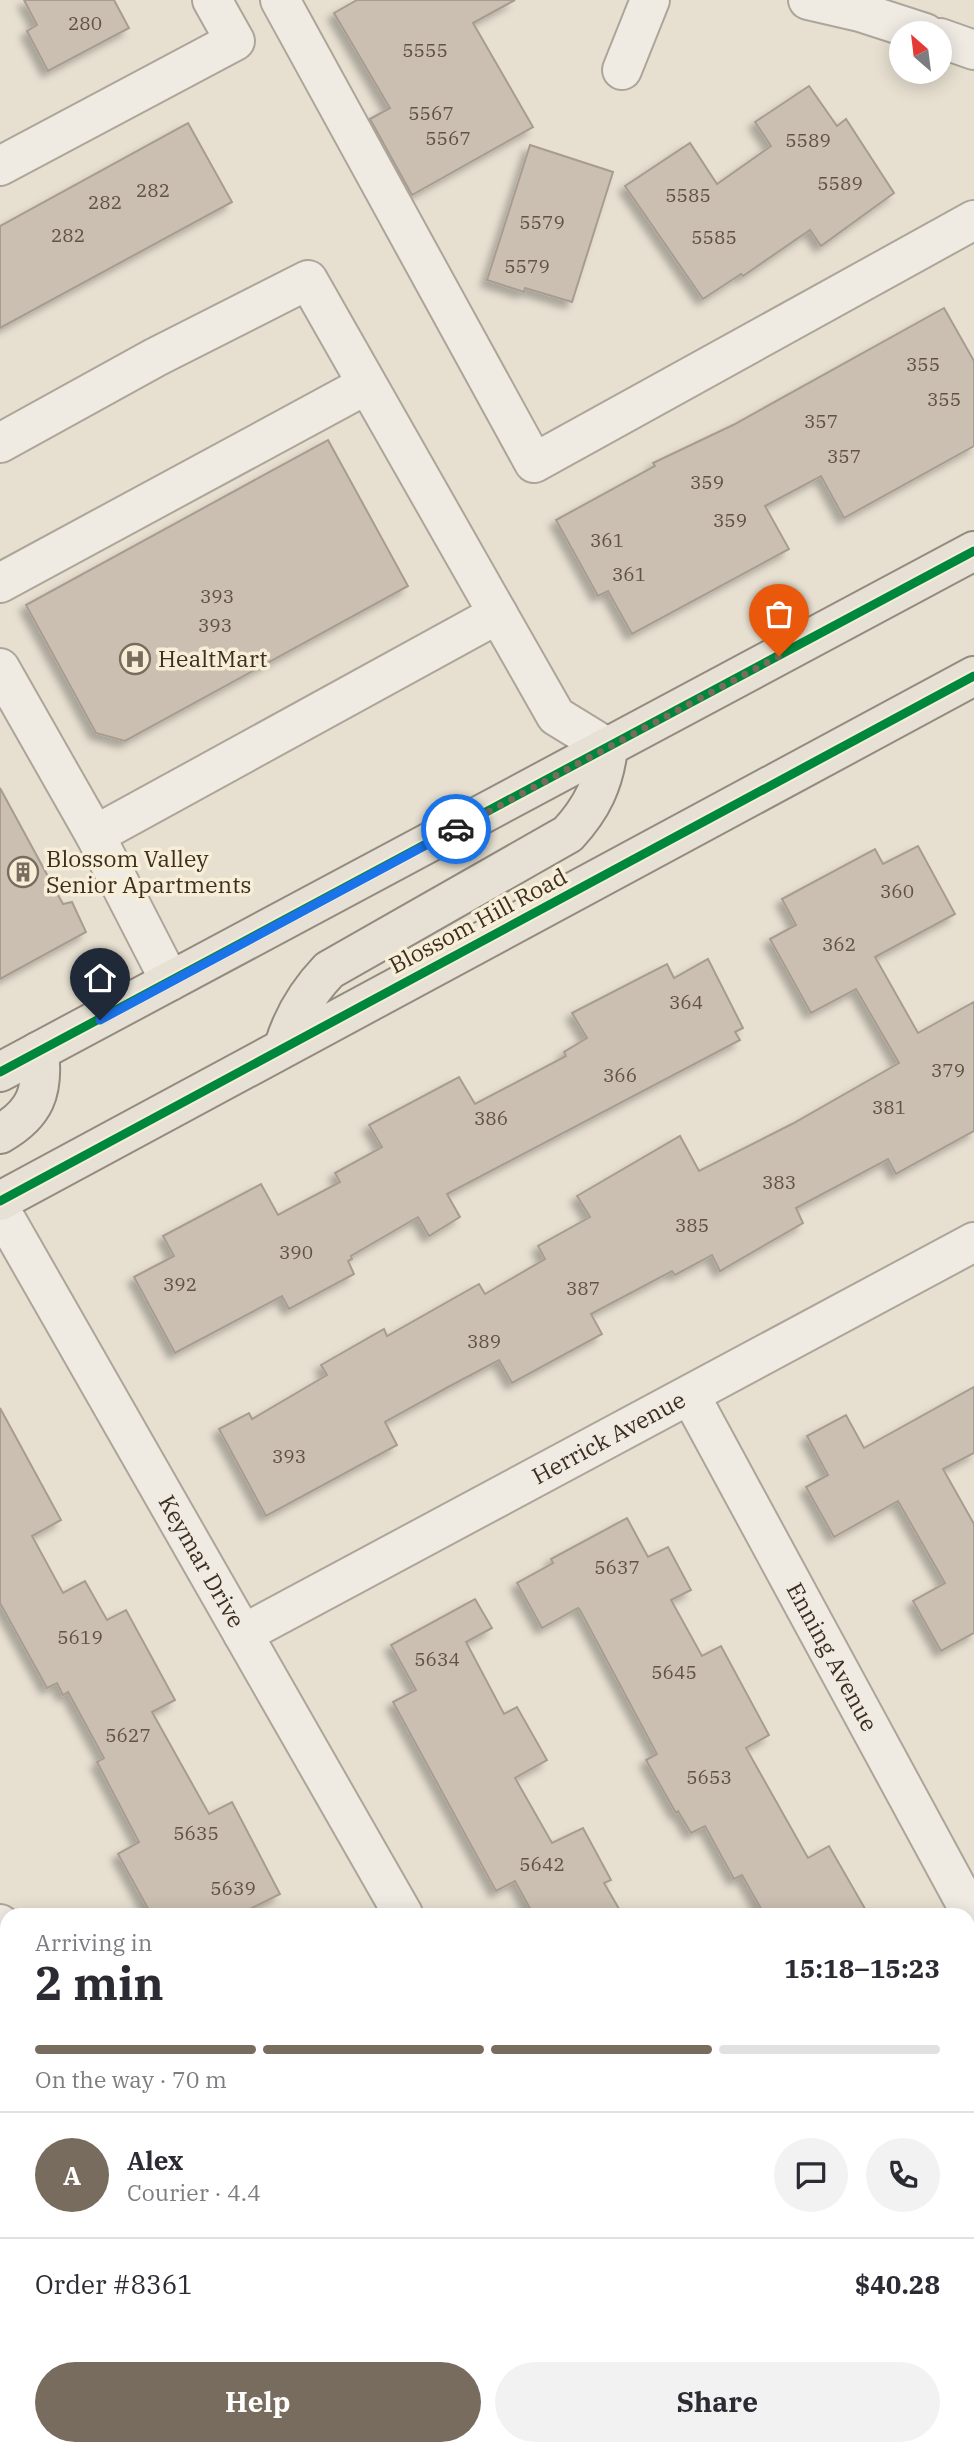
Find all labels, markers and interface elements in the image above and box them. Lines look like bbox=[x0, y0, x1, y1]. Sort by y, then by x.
house number: 280 bbox=[68, 11, 102, 35]
north arrow bbox=[889, 21, 952, 84]
map controls bbox=[889, 21, 952, 84]
house number: 5555 bbox=[402, 38, 448, 62]
house number: 5567 bbox=[408, 101, 454, 125]
house number: 5567 bbox=[425, 126, 471, 150]
house number: 5589 bbox=[785, 128, 831, 152]
house number: 5589 bbox=[817, 171, 863, 195]
house number: 282 bbox=[136, 178, 170, 202]
house number: 5585 bbox=[665, 183, 711, 207]
house number: 282 bbox=[88, 190, 122, 214]
house number: 5579 bbox=[519, 210, 565, 234]
house number: 282 bbox=[51, 223, 85, 247]
house number: 5585 bbox=[691, 225, 737, 249]
house number: 5579 bbox=[504, 254, 550, 278]
house number: 355 bbox=[906, 352, 940, 376]
house number: 355 bbox=[927, 387, 961, 411]
house number: 357 bbox=[804, 409, 838, 433]
house number: 357 bbox=[827, 444, 861, 468]
house number: 359 bbox=[690, 470, 724, 494]
house number: 359 bbox=[713, 508, 747, 532]
house number: 361 bbox=[590, 528, 624, 552]
house number: 361 bbox=[612, 562, 646, 586]
house number: 393 bbox=[200, 584, 234, 608]
pin bbox=[749, 584, 809, 656]
icon: bag bbox=[760, 595, 798, 633]
house number: 393 bbox=[198, 613, 232, 637]
hospital icon: HealtMart bbox=[118, 642, 152, 676]
place label: HealtMart bbox=[158, 643, 267, 673]
courier bbox=[421, 794, 491, 864]
icon: car bbox=[437, 810, 475, 848]
place label: Blossom Valley Senior Apartments bbox=[46, 843, 252, 899]
building icon: Blossom Valley Senior Apartments bbox=[6, 855, 40, 889]
street label: Blossom Hill Road bbox=[383, 861, 572, 980]
house number: 360 bbox=[880, 879, 914, 903]
house number: 362 bbox=[822, 932, 856, 956]
pin bbox=[70, 948, 130, 1020]
icon: home bbox=[81, 959, 119, 997]
house number: 364 bbox=[669, 990, 703, 1014]
house number: 379 bbox=[931, 1058, 965, 1082]
house number: 366 bbox=[603, 1063, 637, 1087]
house number: 381 bbox=[872, 1095, 906, 1119]
house number: 386 bbox=[474, 1106, 508, 1130]
house number: 383 bbox=[762, 1170, 796, 1194]
house number: 385 bbox=[675, 1213, 709, 1237]
house number: 390 bbox=[279, 1240, 313, 1264]
house number: 392 bbox=[163, 1272, 197, 1296]
house number: 387 bbox=[566, 1276, 600, 1300]
house number: 389 bbox=[467, 1329, 501, 1353]
street label: Herrick Avenue bbox=[526, 1384, 690, 1490]
house number: 393 bbox=[272, 1444, 306, 1468]
street label: Keymar Drive bbox=[153, 1489, 252, 1633]
house number: 5637 bbox=[594, 1555, 640, 1579]
street label: Enning Avenue bbox=[780, 1577, 885, 1736]
house number: 5619 bbox=[57, 1625, 103, 1649]
house number: 5634 bbox=[414, 1647, 460, 1671]
house number: 5645 bbox=[651, 1660, 697, 1684]
house number: 5627 bbox=[105, 1723, 151, 1747]
house number: 5653 bbox=[686, 1765, 732, 1789]
house number: 5635 bbox=[173, 1821, 219, 1845]
house number: 5642 bbox=[519, 1852, 565, 1876]
house number: 5639 bbox=[210, 1876, 256, 1900]
text: Arriving in bbox=[35, 1927, 152, 1957]
text: 15:18–15:23 bbox=[784, 1951, 940, 1985]
text: 2 min bbox=[35, 1953, 164, 2013]
text: On the way · 70 m bbox=[35, 2064, 227, 2094]
button: chat bbox=[774, 2138, 848, 2212]
button: phone bbox=[866, 2138, 940, 2212]
text: Alex bbox=[127, 2143, 183, 2177]
text: A bbox=[63, 2158, 81, 2192]
text: Courier · 4.4 bbox=[127, 2177, 261, 2207]
text: Order #8361 bbox=[35, 2267, 193, 2301]
text: $40.28 bbox=[855, 2267, 940, 2301]
button: Help bbox=[35, 2362, 481, 2442]
button: Share bbox=[495, 2362, 940, 2442]

